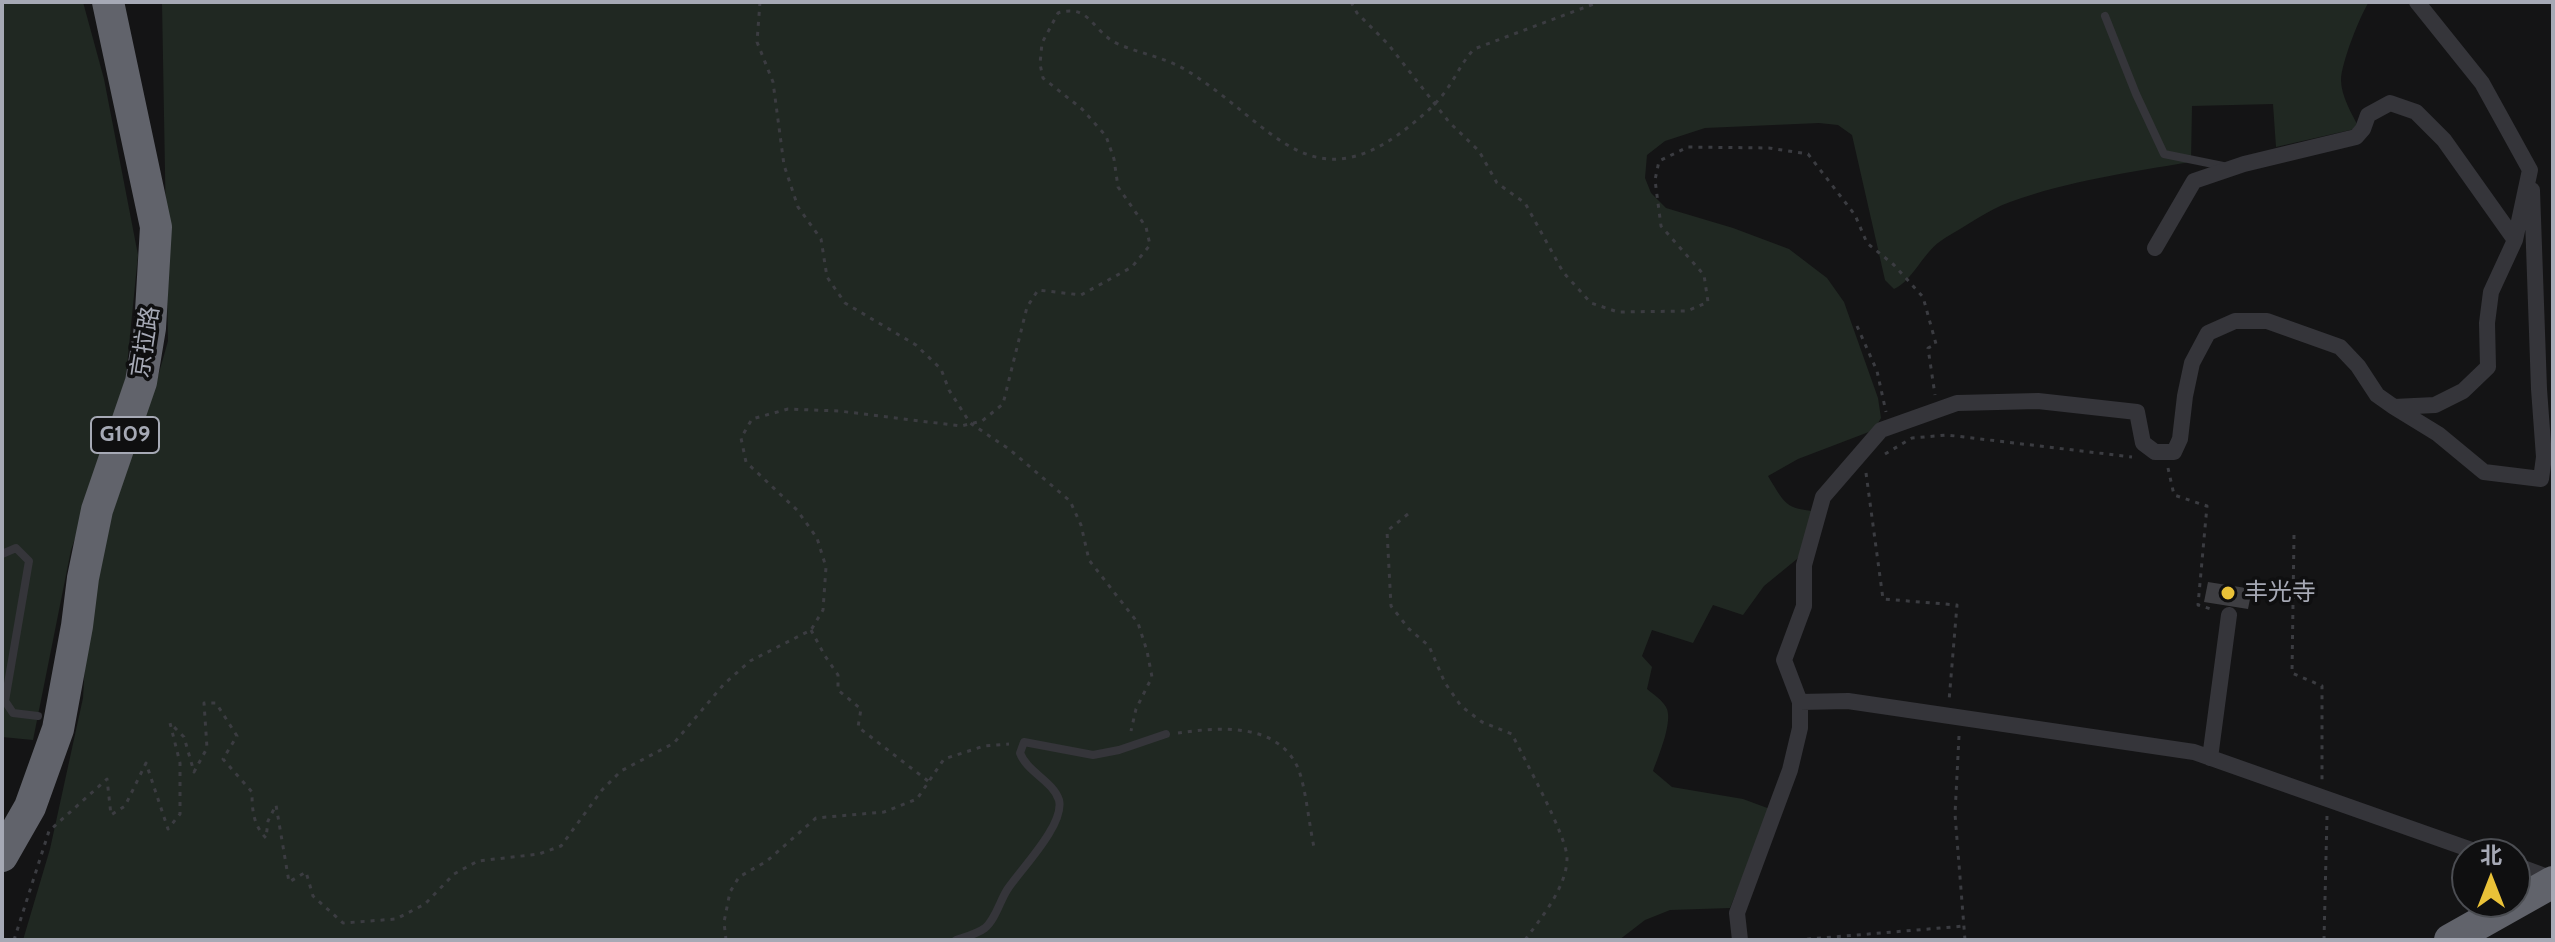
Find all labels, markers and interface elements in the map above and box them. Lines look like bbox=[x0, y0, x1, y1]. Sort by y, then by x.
street label: 京拉路 bbox=[126, 304, 166, 380]
road number: G109 bbox=[91, 417, 159, 453]
place label: 丰光寺 bbox=[2244, 579, 2316, 607]
marker: 丰光寺 bbox=[2219, 584, 2237, 602]
north arrow bbox=[2451, 838, 2531, 918]
text: 北 bbox=[2480, 842, 2502, 869]

